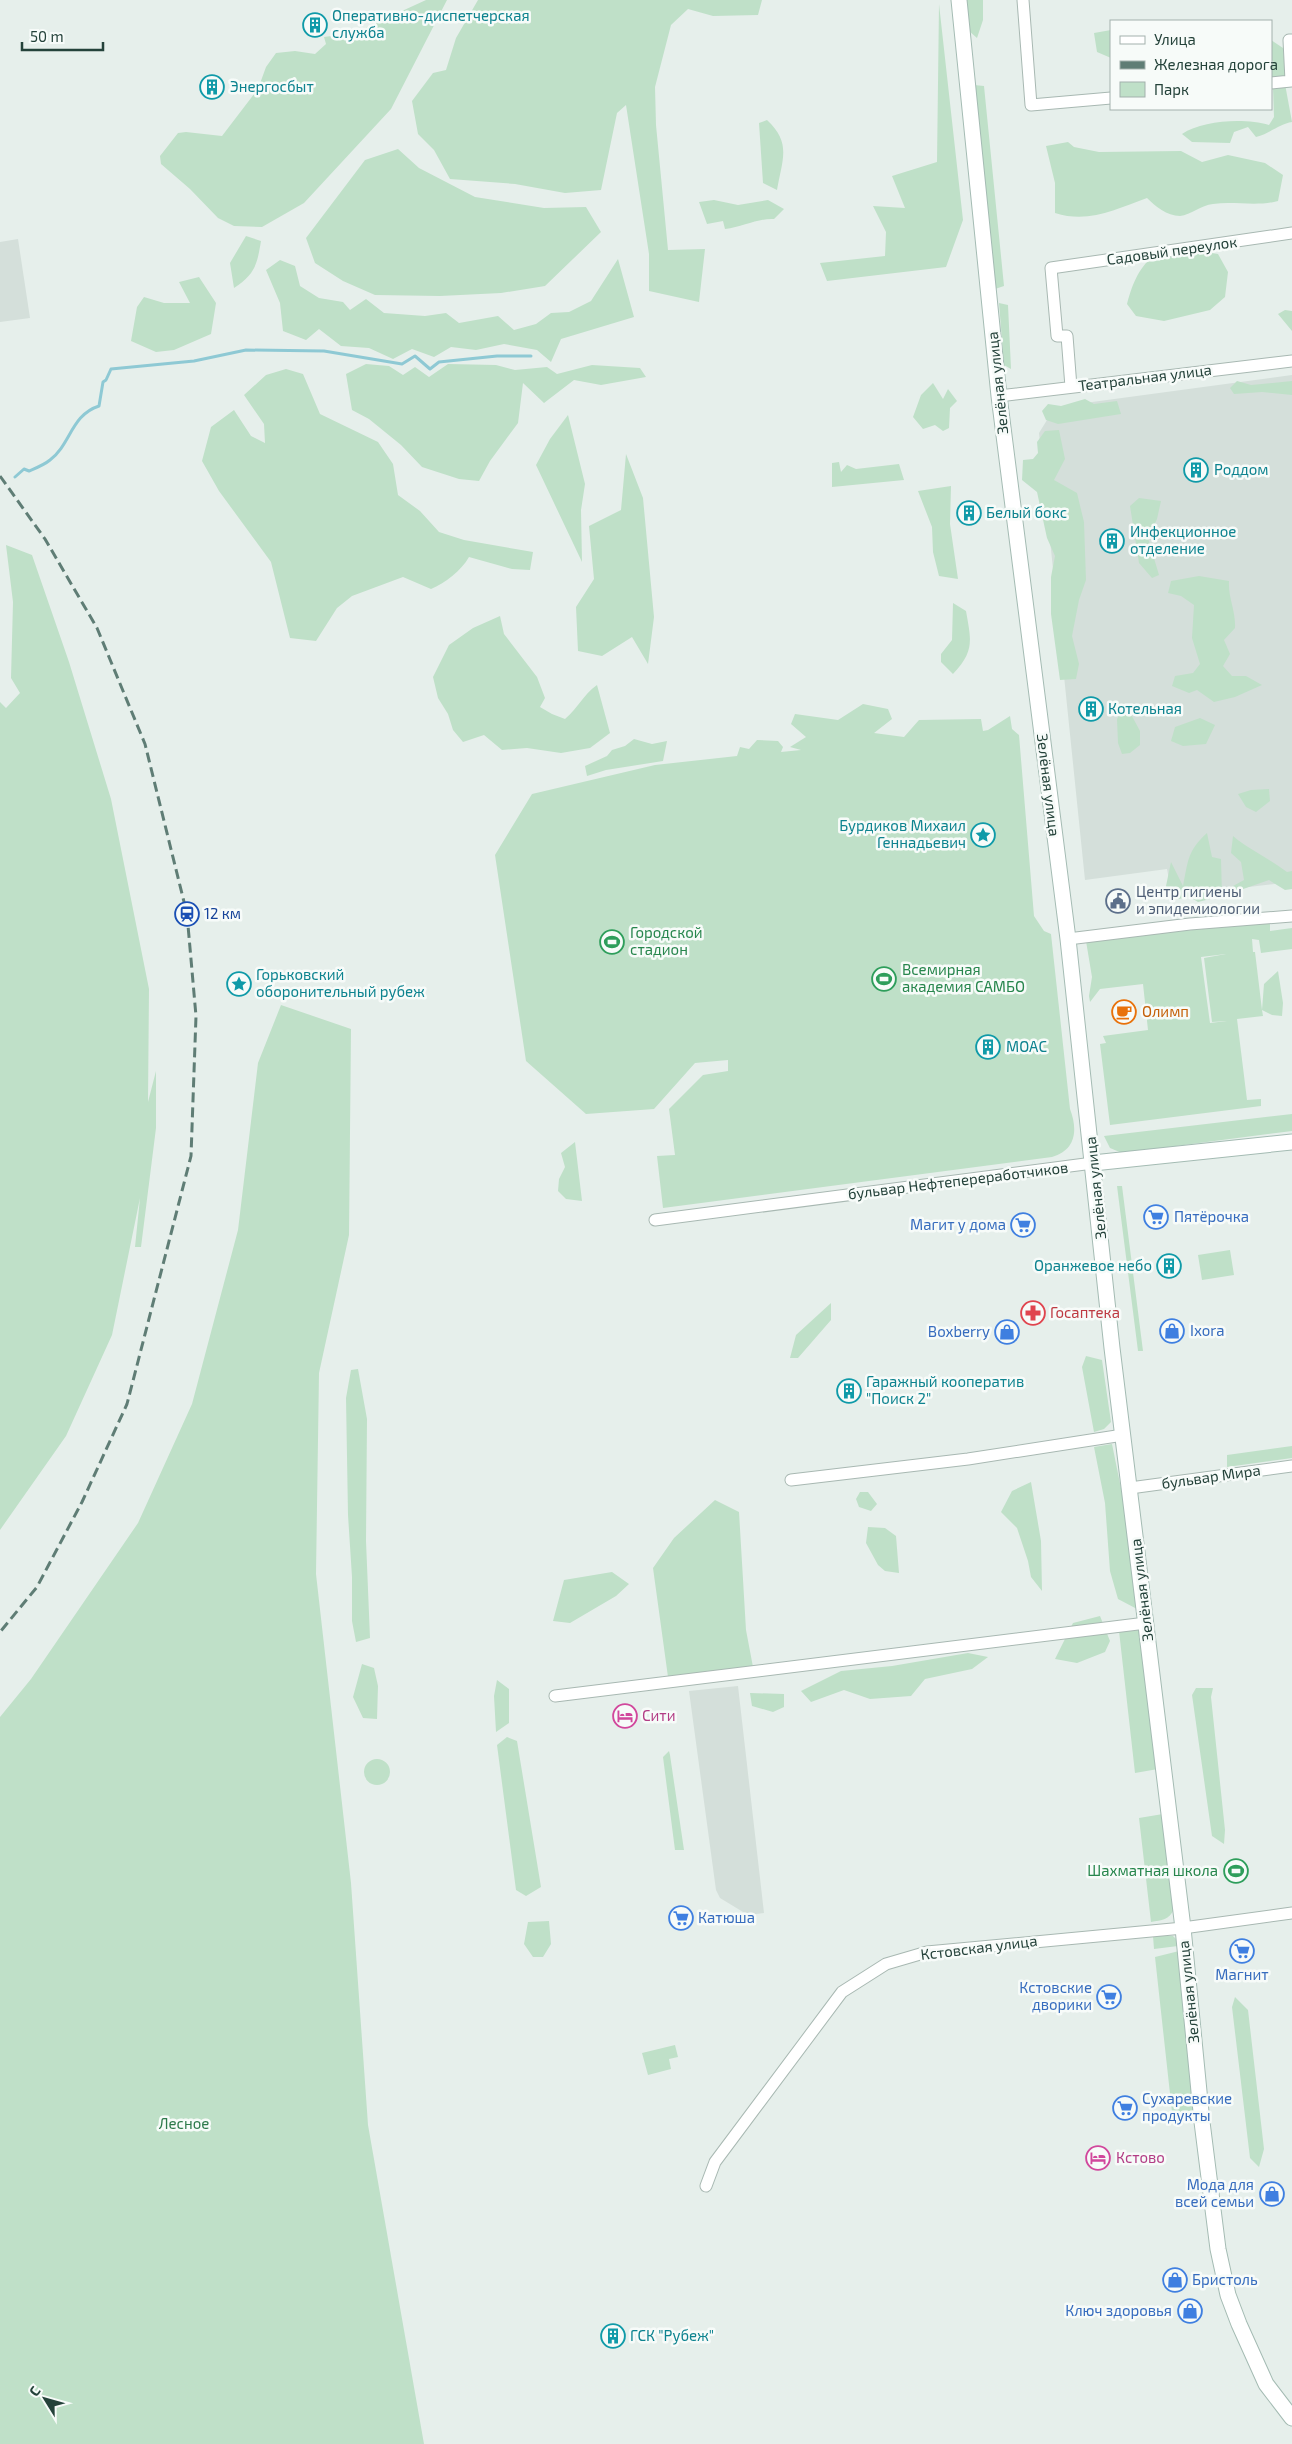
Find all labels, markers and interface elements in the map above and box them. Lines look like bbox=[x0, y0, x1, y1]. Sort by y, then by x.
place label: Оперативно-диспетчерская служба bbox=[332, 6, 530, 42]
building icon: Оперативно-диспетчерская служба bbox=[302, 12, 328, 38]
scale bar bbox=[22, 20, 104, 52]
legend bbox=[1110, 20, 1272, 110]
text: 50 m bbox=[30, 27, 64, 45]
text: Улица bbox=[1154, 30, 1196, 48]
text: Железная дорога bbox=[1154, 55, 1278, 73]
building icon: Энергосбыт bbox=[199, 74, 225, 100]
place label: Энергосбыт bbox=[230, 77, 314, 95]
text: Парк bbox=[1154, 80, 1189, 98]
street label: Садовый переулок bbox=[1106, 232, 1238, 269]
street label: Зелёная улица bbox=[983, 331, 1012, 435]
street label: Театральная улица bbox=[1077, 360, 1213, 395]
building icon: Роддом bbox=[1183, 457, 1209, 483]
place label: Роддом bbox=[1214, 460, 1268, 478]
building icon: Белый бокс bbox=[956, 500, 982, 526]
place label: Белый бокс bbox=[986, 503, 1067, 521]
place label: Инфекционное отделение bbox=[1130, 522, 1236, 557]
building icon: Инфекционное отделение bbox=[1099, 528, 1125, 554]
building icon: Котельная bbox=[1078, 696, 1104, 722]
place label: Котельная bbox=[1108, 699, 1182, 717]
street label: Зелёная улица bbox=[1033, 733, 1064, 837]
place label: Бурдиков Михаил Геннадьевич bbox=[839, 816, 966, 851]
place icon: Бурдиков Михаил Геннадьевич bbox=[970, 822, 996, 848]
place label: Центр гигиены и эпидемиологии bbox=[1136, 882, 1260, 917]
public building icon: Центр гигиены и эпидемиологии bbox=[1105, 888, 1131, 914]
station icon: 12 км bbox=[174, 901, 200, 927]
place label: 12 км bbox=[204, 904, 241, 922]
place label: Городской стадион bbox=[630, 923, 703, 958]
sports icon: Городской стадион bbox=[599, 929, 625, 955]
place label: Всемирная академия САМБО bbox=[902, 960, 1025, 995]
place label: Горьковский оборонительный рубеж bbox=[256, 965, 425, 1001]
sports icon: Всемирная академия САМБО bbox=[871, 966, 897, 992]
place icon: Горьковский оборонительный рубеж bbox=[226, 971, 252, 997]
cafe icon: Олимп bbox=[1111, 999, 1137, 1025]
place label: Олимп bbox=[1142, 1002, 1189, 1020]
building icon: МОАС bbox=[975, 1034, 1001, 1060]
place label: МОАС bbox=[1006, 1037, 1047, 1055]
street label: Зелёная улица bbox=[1081, 1136, 1110, 1240]
street label: бульвар Нефтепереработчиков bbox=[847, 1158, 1069, 1203]
supermarket icon: Пятёрочка bbox=[1143, 1204, 1169, 1230]
place label: Пятёрочка bbox=[1174, 1207, 1249, 1225]
supermarket icon: Магит у дома bbox=[1010, 1212, 1036, 1238]
place label: Магит у дома bbox=[910, 1215, 1006, 1234]
building icon: Оранжевое небо bbox=[1156, 1253, 1182, 1279]
place label: Оранжевое небо bbox=[1034, 1256, 1152, 1274]
pharmacy icon: Госаптека bbox=[1020, 1300, 1046, 1326]
place label: Госаптека bbox=[1050, 1303, 1120, 1321]
shop icon: Ixora bbox=[1159, 1318, 1185, 1344]
shop icon: Boxberry bbox=[994, 1319, 1020, 1345]
place label: Ixora bbox=[1190, 1321, 1224, 1339]
place label: Boxberry bbox=[928, 1322, 990, 1340]
place label: Гаражный кооператив "Поиск 2" bbox=[866, 1372, 1024, 1407]
building icon: Гаражный кооператив "Поиск 2" bbox=[836, 1378, 862, 1404]
street label: бульвар Мира bbox=[1160, 1460, 1262, 1493]
street label: Зелёная улица bbox=[1126, 1538, 1157, 1642]
hotel icon: Сити bbox=[612, 1703, 638, 1729]
place label: Сити bbox=[642, 1706, 676, 1724]
sports icon: Шахматная школа bbox=[1223, 1858, 1249, 1884]
place label: Шахматная школа bbox=[1087, 1861, 1218, 1879]
supermarket icon: Катюша bbox=[668, 1905, 694, 1931]
place label: Катюша bbox=[698, 1908, 755, 1926]
street label: Кстовская улица bbox=[919, 1931, 1038, 1964]
supermarket icon: Магнит bbox=[1229, 1938, 1255, 1964]
street label: Зелёная улица bbox=[1174, 1940, 1203, 2044]
place label: Магнит bbox=[1215, 1965, 1269, 1983]
place label: Кстовские дворики bbox=[1019, 1978, 1092, 2013]
supermarket icon: Кстовские дворики bbox=[1096, 1984, 1122, 2010]
place label: Сухаревские продукты bbox=[1142, 2089, 1232, 2125]
supermarket icon: Сухаревские продукты bbox=[1112, 2095, 1138, 2121]
park label: Лесное bbox=[159, 2114, 209, 2132]
hotel icon: Кстово bbox=[1085, 2145, 1111, 2171]
place label: Кстово bbox=[1116, 2148, 1165, 2166]
place label: Мода для всей семьи bbox=[1175, 2175, 1254, 2210]
shop icon: Мода для всей семьи bbox=[1259, 2181, 1285, 2207]
shop icon: Бристоль bbox=[1162, 2267, 1188, 2293]
place label: Бристоль bbox=[1192, 2270, 1258, 2288]
shop icon: Ключ здоровья bbox=[1177, 2298, 1203, 2324]
place label: Ключ здоровья bbox=[1065, 2301, 1172, 2319]
building icon: ГСК "Рубеж" bbox=[600, 2323, 626, 2349]
place label: ГСК "Рубеж" bbox=[630, 2326, 714, 2345]
north arrow bbox=[20, 2374, 70, 2424]
text: С bbox=[25, 2382, 43, 2399]

